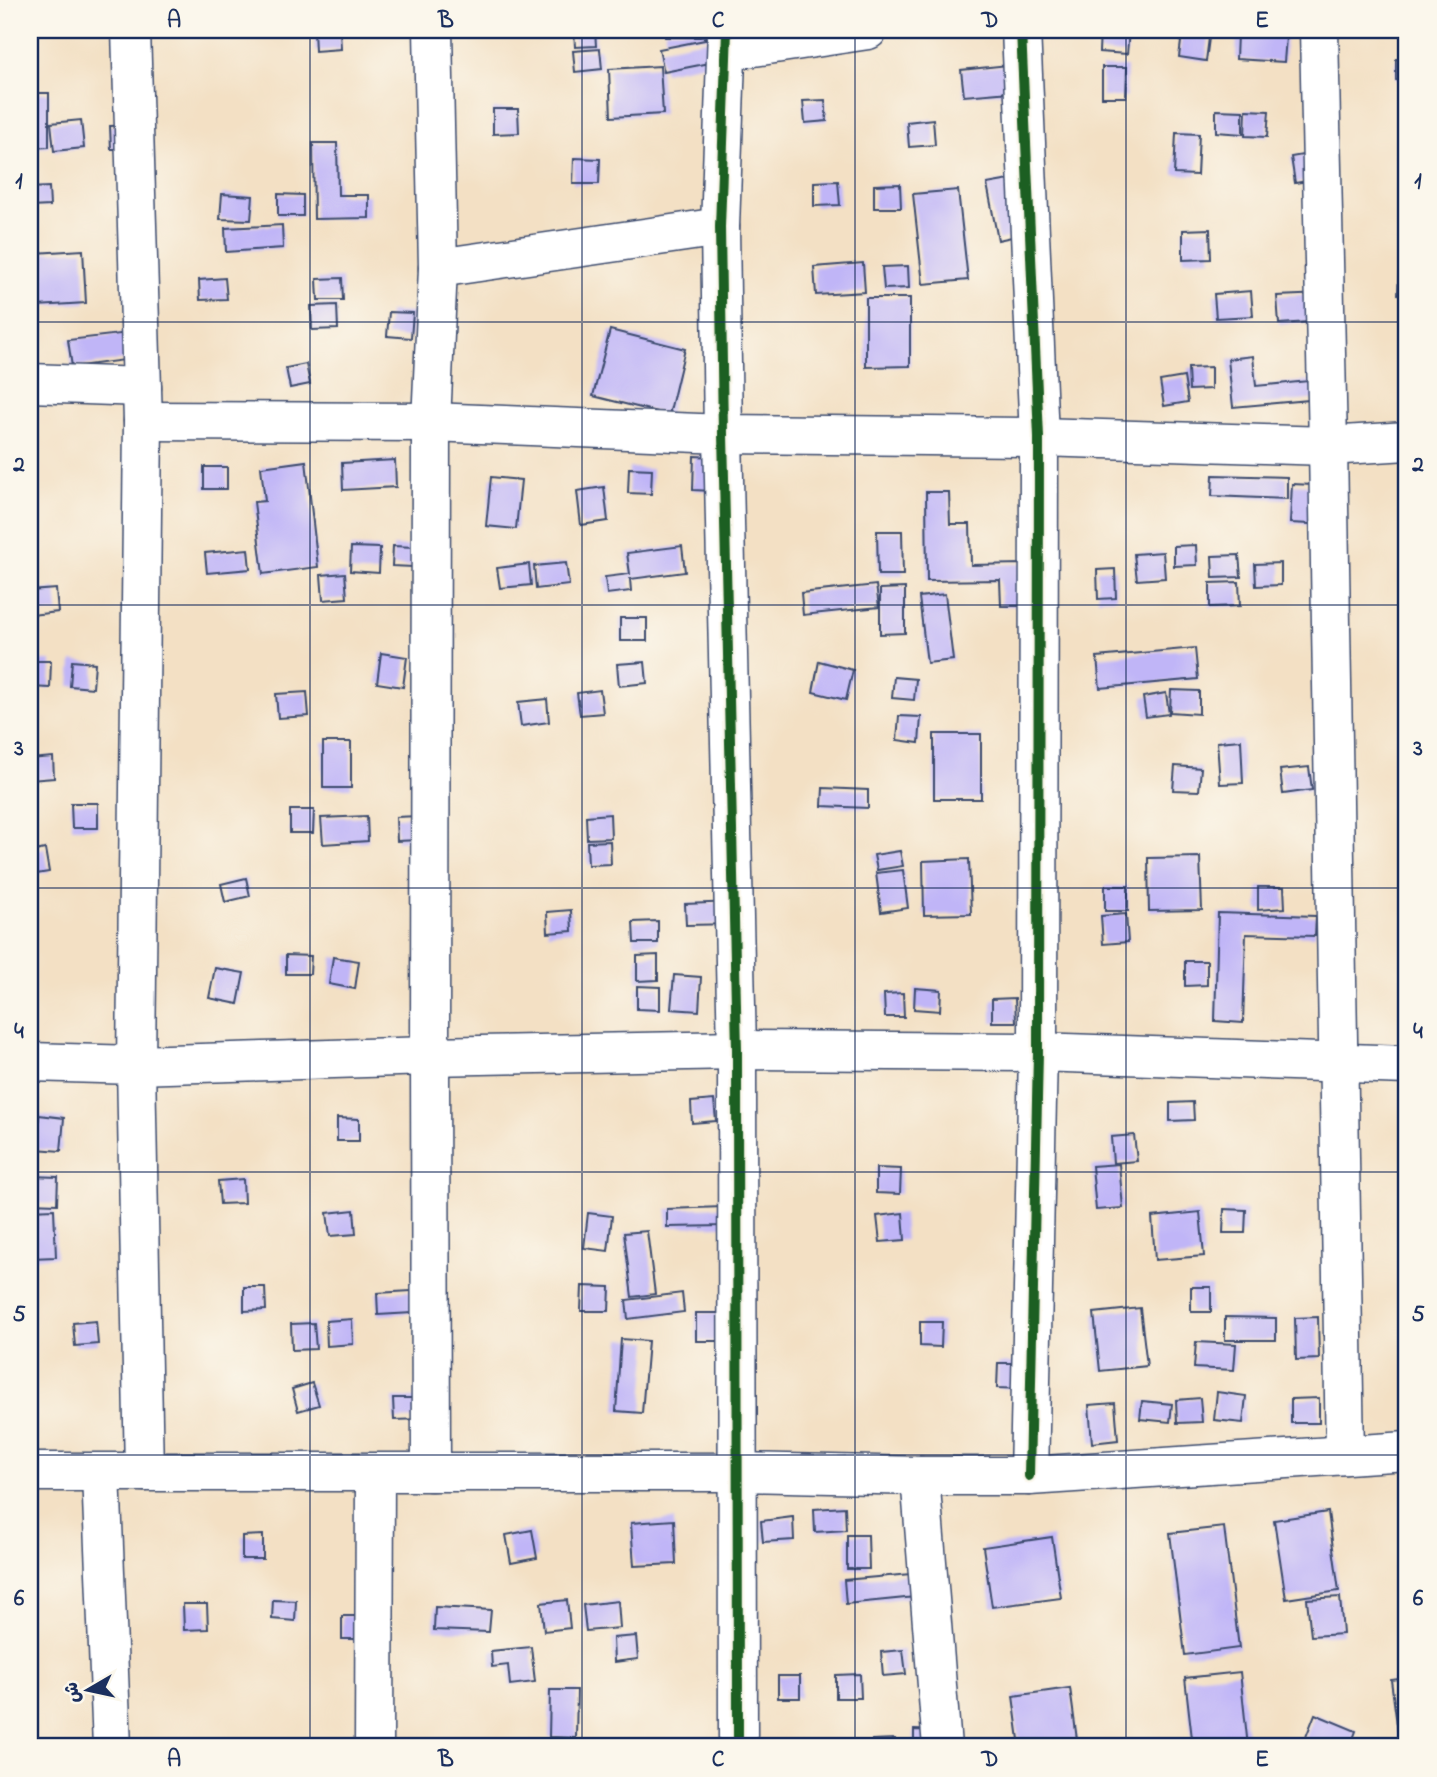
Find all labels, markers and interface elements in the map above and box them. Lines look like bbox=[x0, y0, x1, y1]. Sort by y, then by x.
text: A bbox=[167, 5, 181, 38]
text: B bbox=[437, 5, 454, 38]
text: C bbox=[712, 5, 725, 38]
text: D bbox=[981, 5, 998, 38]
text: E bbox=[1255, 5, 1269, 38]
text: 1 bbox=[15, 166, 23, 199]
text: 1 bbox=[1414, 166, 1422, 199]
text: 2 bbox=[12, 449, 25, 482]
text: 2 bbox=[1411, 449, 1424, 482]
text: 3 bbox=[13, 733, 24, 766]
text: 3 bbox=[1412, 733, 1423, 766]
text: 4 bbox=[14, 1016, 24, 1049]
text: 4 bbox=[1413, 1016, 1423, 1049]
text: 5 bbox=[12, 1299, 26, 1332]
text: 5 bbox=[1411, 1299, 1425, 1332]
text: 6 bbox=[14, 1583, 25, 1616]
text: 6 bbox=[1413, 1583, 1424, 1616]
north arrow bbox=[52, 1654, 122, 1724]
text: ش bbox=[59, 1680, 89, 1705]
text: A bbox=[167, 1744, 181, 1777]
text: B bbox=[437, 1744, 454, 1777]
text: C bbox=[712, 1744, 725, 1777]
text: D bbox=[981, 1744, 998, 1777]
text: E bbox=[1255, 1744, 1269, 1777]

